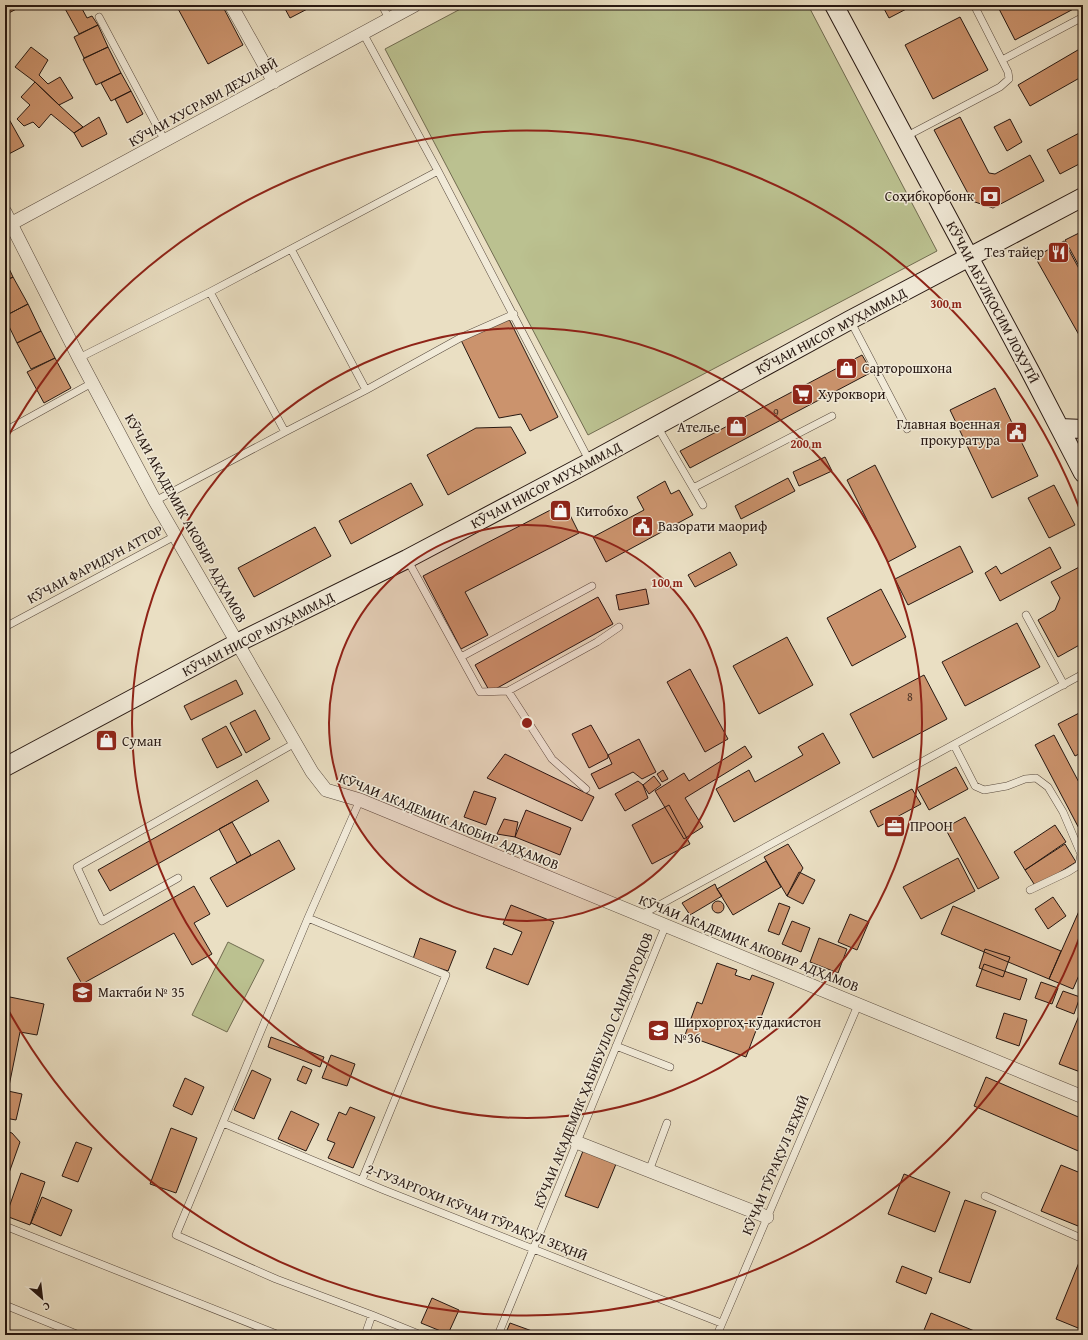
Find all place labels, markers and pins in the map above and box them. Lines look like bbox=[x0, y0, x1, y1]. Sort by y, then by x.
bank icon: Соҳибкорбонк bbox=[977, 183, 1003, 209]
place label: Соҳибкорбонк bbox=[885, 186, 975, 206]
restaurant icon: Тез тайер bbox=[1046, 239, 1072, 265]
place label: Тез тайер bbox=[985, 242, 1044, 262]
shop icon: Сарторошхона bbox=[834, 355, 860, 381]
place label: Сарторошхона bbox=[862, 358, 952, 378]
supermarket icon: Хуроквори bbox=[790, 381, 816, 407]
place label: Хуроквори bbox=[818, 384, 886, 404]
shop icon: Ателье bbox=[723, 414, 749, 440]
place label: Главная военная прокуратура bbox=[897, 414, 1000, 450]
place label: Ателье bbox=[677, 417, 720, 437]
public building icon: Главная военная прокуратура bbox=[1003, 419, 1029, 445]
shop icon: Китобхо bbox=[548, 498, 574, 524]
place label: Китобхо bbox=[576, 501, 628, 521]
public building icon: Вазорати маориф bbox=[630, 513, 656, 539]
place label: Вазорати маориф bbox=[658, 516, 767, 536]
centre of rings bbox=[520, 716, 534, 730]
shop icon: Суман bbox=[93, 728, 119, 754]
place label: Суман bbox=[122, 731, 162, 751]
office icon: ПРООН bbox=[882, 813, 908, 839]
place label: ПРООН bbox=[910, 816, 953, 836]
school or university icon: Мактаби № 35 bbox=[69, 979, 95, 1005]
place label: Мактаби № 35 bbox=[98, 982, 185, 1002]
place label: Ширхоргоҳ-кӯдакистон №36 bbox=[674, 1012, 821, 1048]
school or university icon: Ширхоргоҳ-кӯдакистон №36 bbox=[645, 1017, 671, 1043]

